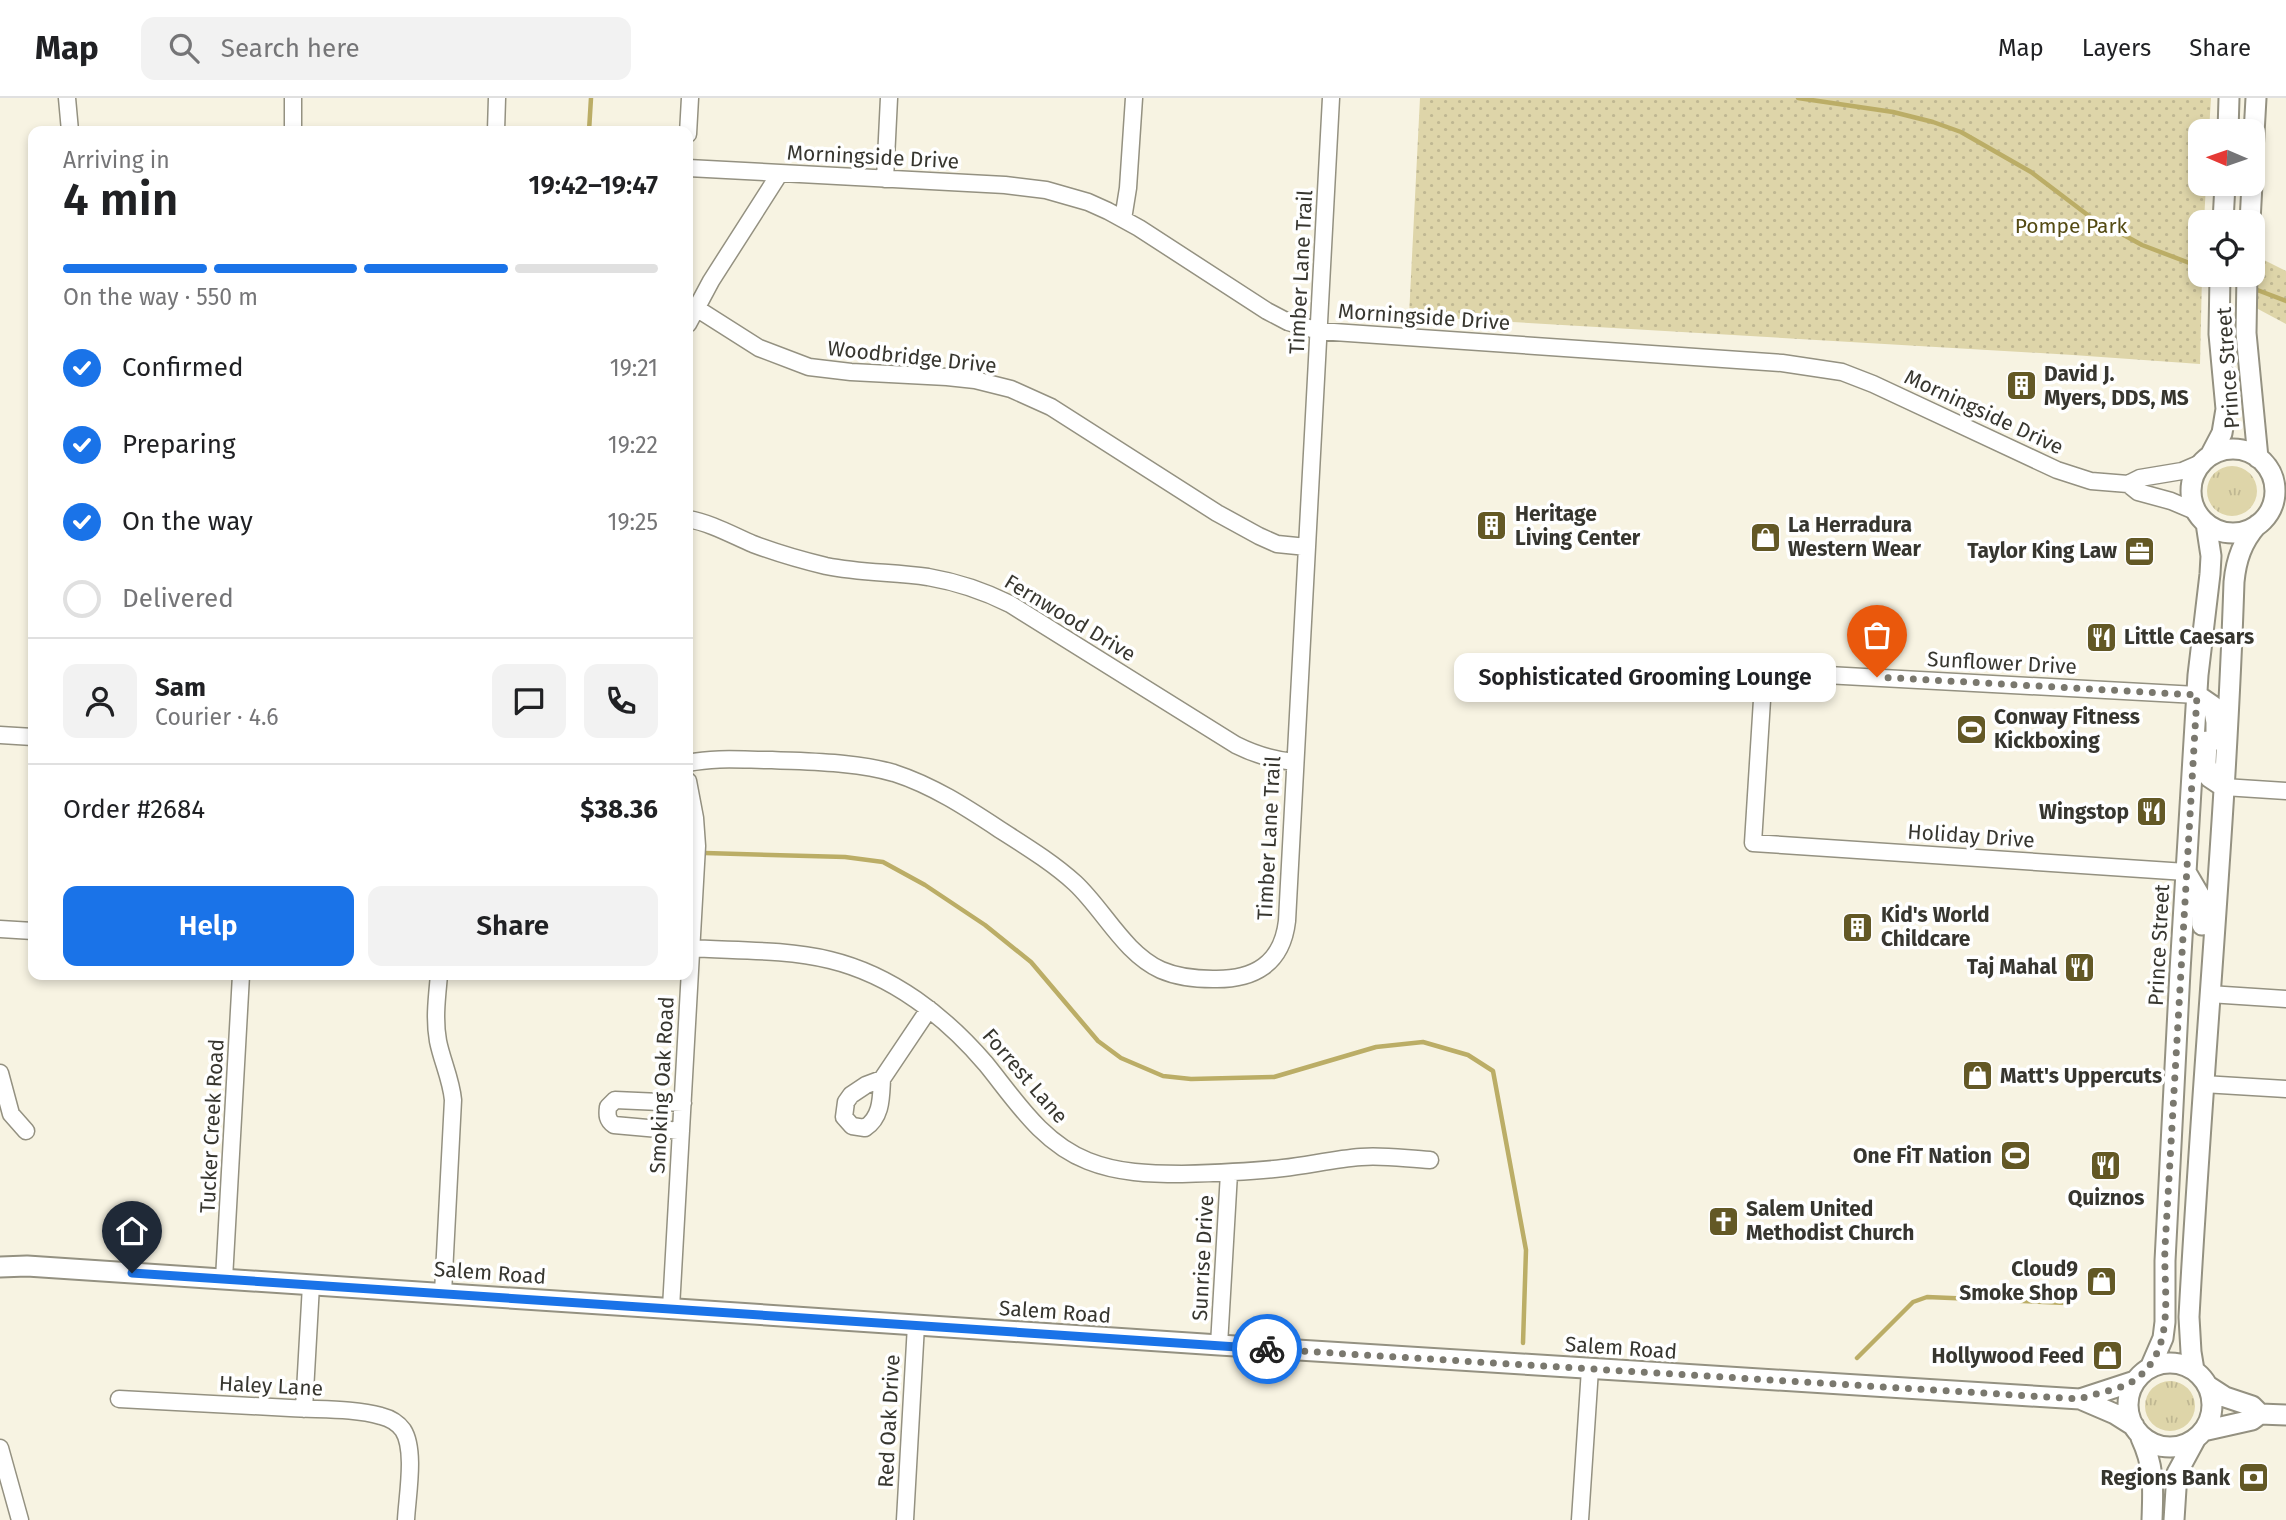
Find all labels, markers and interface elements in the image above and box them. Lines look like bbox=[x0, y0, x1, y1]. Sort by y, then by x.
search box bbox=[141, 17, 631, 80]
text: Map bbox=[35, 28, 99, 68]
icon: search bbox=[165, 29, 203, 67]
text: Search here bbox=[221, 33, 360, 64]
text: Map bbox=[1998, 34, 2044, 62]
text: Layers bbox=[2082, 34, 2151, 62]
text: Share bbox=[2189, 34, 2251, 62]
north arrow bbox=[2188, 119, 2264, 196]
map controls bbox=[2188, 119, 2265, 287]
street label: Morningside Drive bbox=[786, 140, 960, 174]
text: Arriving in bbox=[63, 146, 170, 174]
text: 19:42–19:47 bbox=[529, 170, 658, 201]
text: 4 min bbox=[63, 172, 178, 227]
street label: Timber Lane Trail bbox=[1284, 189, 1318, 355]
button: locate bbox=[2188, 210, 2265, 287]
park label: Pompe Park bbox=[2015, 213, 2128, 239]
text: On the way · 550 m bbox=[63, 283, 258, 311]
street label: Morningside Drive bbox=[1337, 298, 1511, 336]
street label: Prince Street bbox=[2211, 306, 2245, 430]
street label: Woodbridge Drive bbox=[826, 335, 998, 379]
icon: check bbox=[63, 349, 101, 387]
text: Confirmed bbox=[122, 352, 243, 383]
text: 19:21 bbox=[610, 354, 658, 382]
place label: David J. Myers, DDS, MS bbox=[2044, 361, 2189, 411]
street label: Morningside Drive bbox=[1900, 364, 2068, 460]
building icon: David J. Myers, DDS, MS bbox=[2004, 369, 2038, 403]
icon: check bbox=[63, 426, 101, 464]
text: Preparing bbox=[122, 429, 235, 460]
text: 19:22 bbox=[608, 431, 658, 459]
place label: Heritage Living Center bbox=[1515, 501, 1641, 551]
icon: check bbox=[63, 503, 101, 541]
text: On the way bbox=[122, 506, 253, 537]
text: 19:25 bbox=[608, 508, 658, 536]
building icon: Heritage Living Center bbox=[1475, 509, 1509, 543]
place label: La Herradura Western Wear bbox=[1788, 512, 1922, 562]
shop icon: La Herradura Western Wear bbox=[1748, 520, 1782, 554]
office icon: Taylor King Law bbox=[2123, 534, 2157, 568]
place label: Taylor King Law bbox=[1967, 538, 2117, 564]
street label: Fernwood Drive bbox=[1000, 569, 1140, 667]
text: Delivered bbox=[122, 583, 234, 614]
pin bbox=[1847, 605, 1907, 677]
icon: bag bbox=[1858, 616, 1896, 654]
restaurant icon: Little Caesars bbox=[2084, 620, 2118, 654]
place label: Little Caesars bbox=[2124, 624, 2254, 650]
street label: Sunflower Drive bbox=[1926, 646, 2078, 680]
callout: Sophisticated Grooming Lounge bbox=[1454, 652, 1835, 702]
text: Sophisticated Grooming Lounge bbox=[1478, 663, 1812, 691]
button: person bbox=[63, 664, 137, 738]
button: chat bbox=[492, 664, 566, 738]
button: phone bbox=[584, 664, 658, 738]
text: Sam bbox=[155, 672, 206, 703]
text: Courier · 4.6 bbox=[155, 703, 279, 731]
place label: Conway Fitness Kickboxing bbox=[1994, 704, 2140, 754]
sports icon: Conway Fitness Kickboxing bbox=[1954, 712, 1988, 746]
street label: Timber Lane Trail bbox=[1252, 755, 1286, 921]
text: Order #2684 bbox=[63, 794, 205, 825]
text: $38.36 bbox=[580, 794, 658, 825]
restaurant icon: Wingstop bbox=[2135, 795, 2169, 829]
place label: Wingstop bbox=[2039, 799, 2129, 825]
street label: Holiday Drive bbox=[1907, 819, 2035, 853]
street label: Prince Street bbox=[2143, 883, 2175, 1006]
button: Help bbox=[63, 886, 354, 966]
button: Share bbox=[368, 886, 658, 966]
place label: Kid's World Childcare bbox=[1881, 902, 1990, 952]
building icon: Kid's World Childcare bbox=[1841, 910, 1875, 944]
restaurant icon: Taj Mahal bbox=[2063, 950, 2097, 984]
place label: Taj Mahal bbox=[1967, 954, 2058, 980]
street label: Smoking Oak Road bbox=[644, 996, 680, 1174]
street label: Forrest Lane bbox=[977, 1023, 1073, 1129]
street label: Tucker Creek Road bbox=[194, 1038, 230, 1214]
shop icon: Matt's Uppercuts bbox=[1960, 1059, 1994, 1093]
place label: Matt's Uppercuts bbox=[2000, 1063, 2162, 1089]
sports icon: One FiT Nation bbox=[1998, 1139, 2032, 1173]
place label: One FiT Nation bbox=[1853, 1143, 1992, 1169]
restaurant icon: Quiznos bbox=[2089, 1149, 2123, 1183]
place label: Quiznos bbox=[2068, 1185, 2144, 1211]
street label: Sunrise Drive bbox=[1187, 1194, 1219, 1322]
place label: Salem United Methodist Church bbox=[1746, 1196, 1914, 1246]
pin bbox=[102, 1201, 162, 1273]
church icon: Salem United Methodist Church bbox=[1706, 1204, 1740, 1238]
icon: home bbox=[113, 1212, 151, 1250]
street label: Salem Road bbox=[433, 1256, 547, 1290]
place label: Cloud9 Smoke Shop bbox=[1959, 1256, 2078, 1306]
shop icon: Cloud9 Smoke Shop bbox=[2084, 1264, 2118, 1298]
street label: Salem Road bbox=[998, 1295, 1112, 1329]
courier bbox=[1232, 1314, 1302, 1384]
icon: bike bbox=[1248, 1330, 1286, 1368]
street label: Salem Road bbox=[1564, 1331, 1678, 1365]
shop icon: Hollywood Feed bbox=[2090, 1339, 2124, 1373]
place label: Hollywood Feed bbox=[1931, 1343, 2084, 1369]
street label: Red Oak Drive bbox=[873, 1354, 905, 1488]
street label: Haley Lane bbox=[218, 1370, 324, 1402]
bank icon: Regions Bank bbox=[2236, 1461, 2270, 1495]
place label: Regions Bank bbox=[2101, 1465, 2230, 1491]

